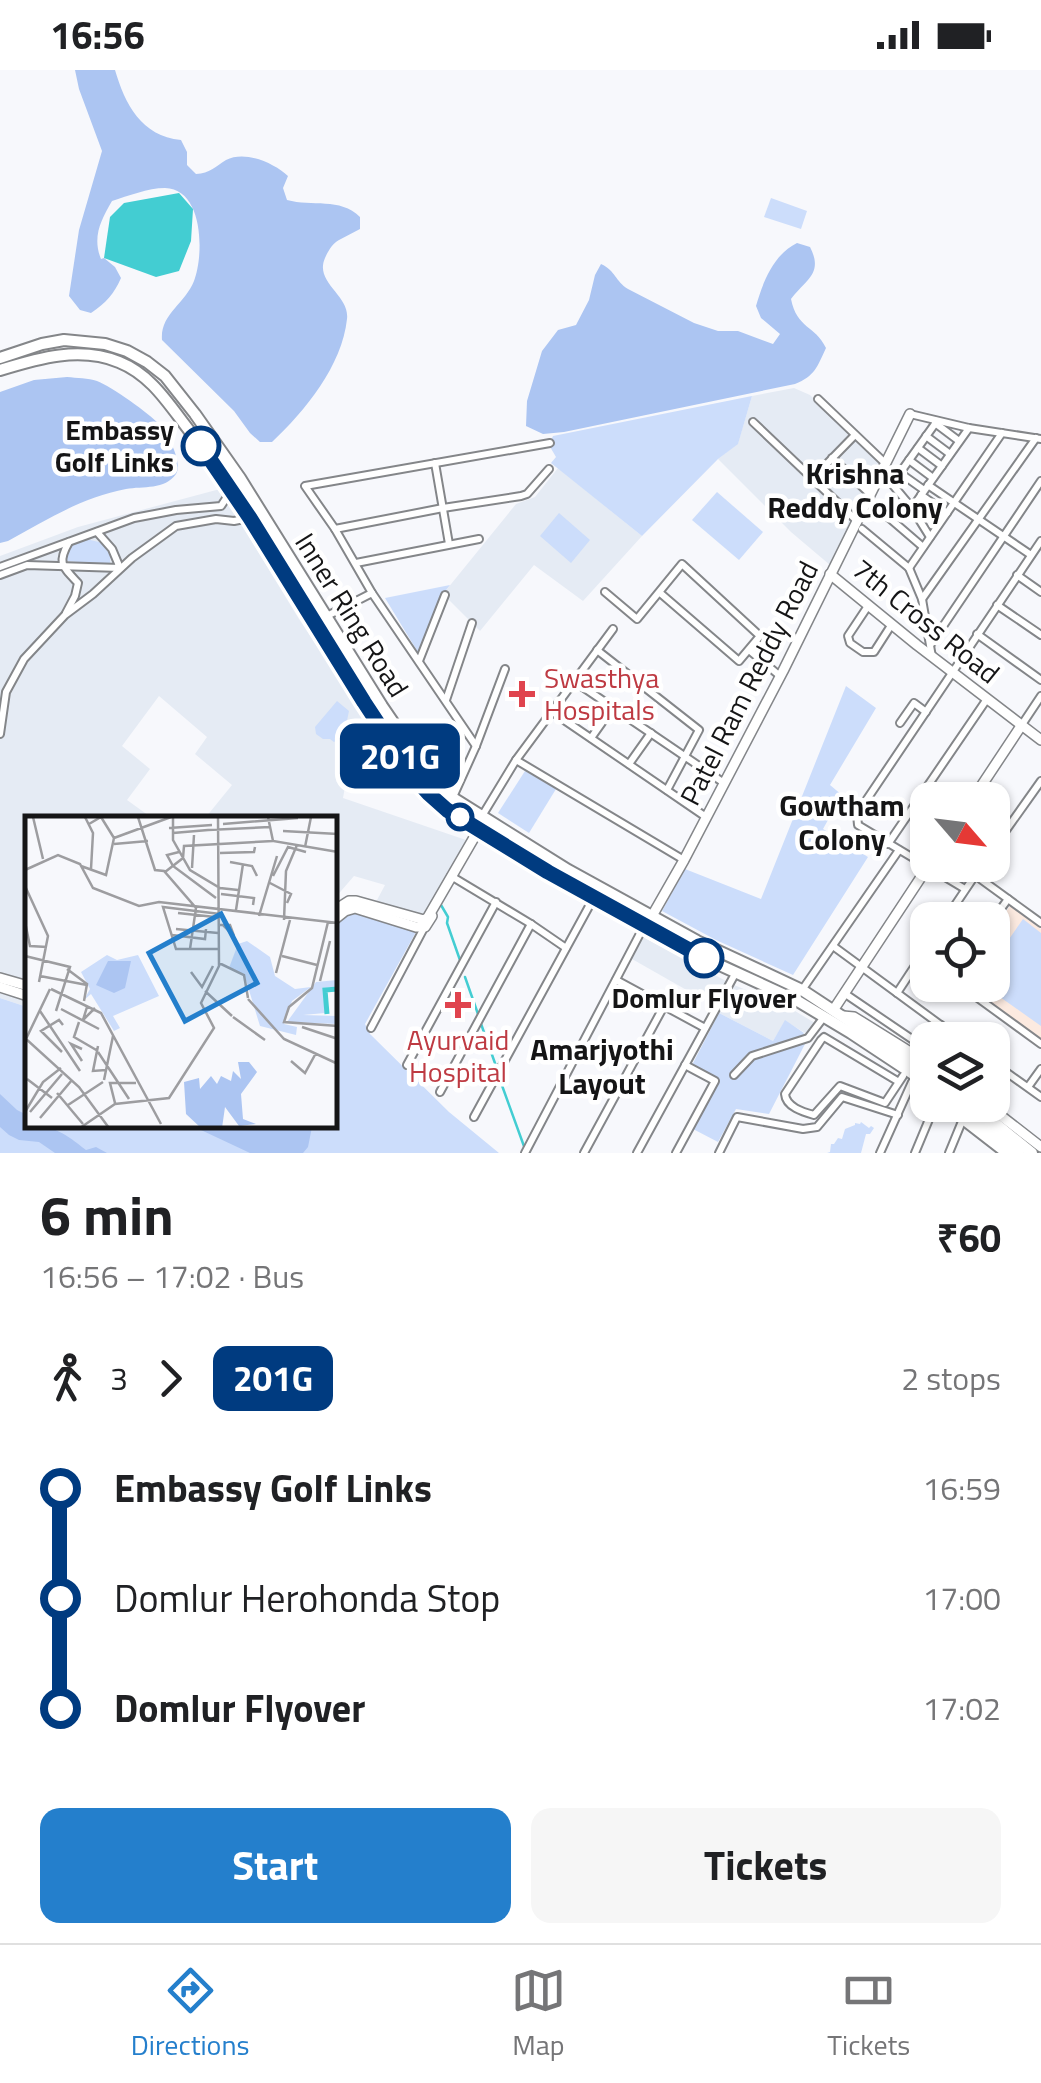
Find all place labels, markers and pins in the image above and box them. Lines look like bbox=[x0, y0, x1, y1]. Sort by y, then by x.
place label: Embassy Golf Links bbox=[55, 408, 174, 483]
marker: Embassy Golf Links bbox=[182, 427, 220, 465]
place label: Swasthya Hospitals bbox=[544, 656, 659, 731]
marker: Swasthya Hospitals bbox=[509, 681, 535, 707]
unlabelled marker bbox=[447, 804, 473, 830]
marker: Domlur Flyover bbox=[685, 939, 723, 977]
place label: Domlur Flyover bbox=[611, 976, 797, 1019]
marker: Ayurvaid Hospital bbox=[445, 992, 471, 1018]
place label: Ayurvaid Hospital bbox=[407, 1018, 509, 1093]

